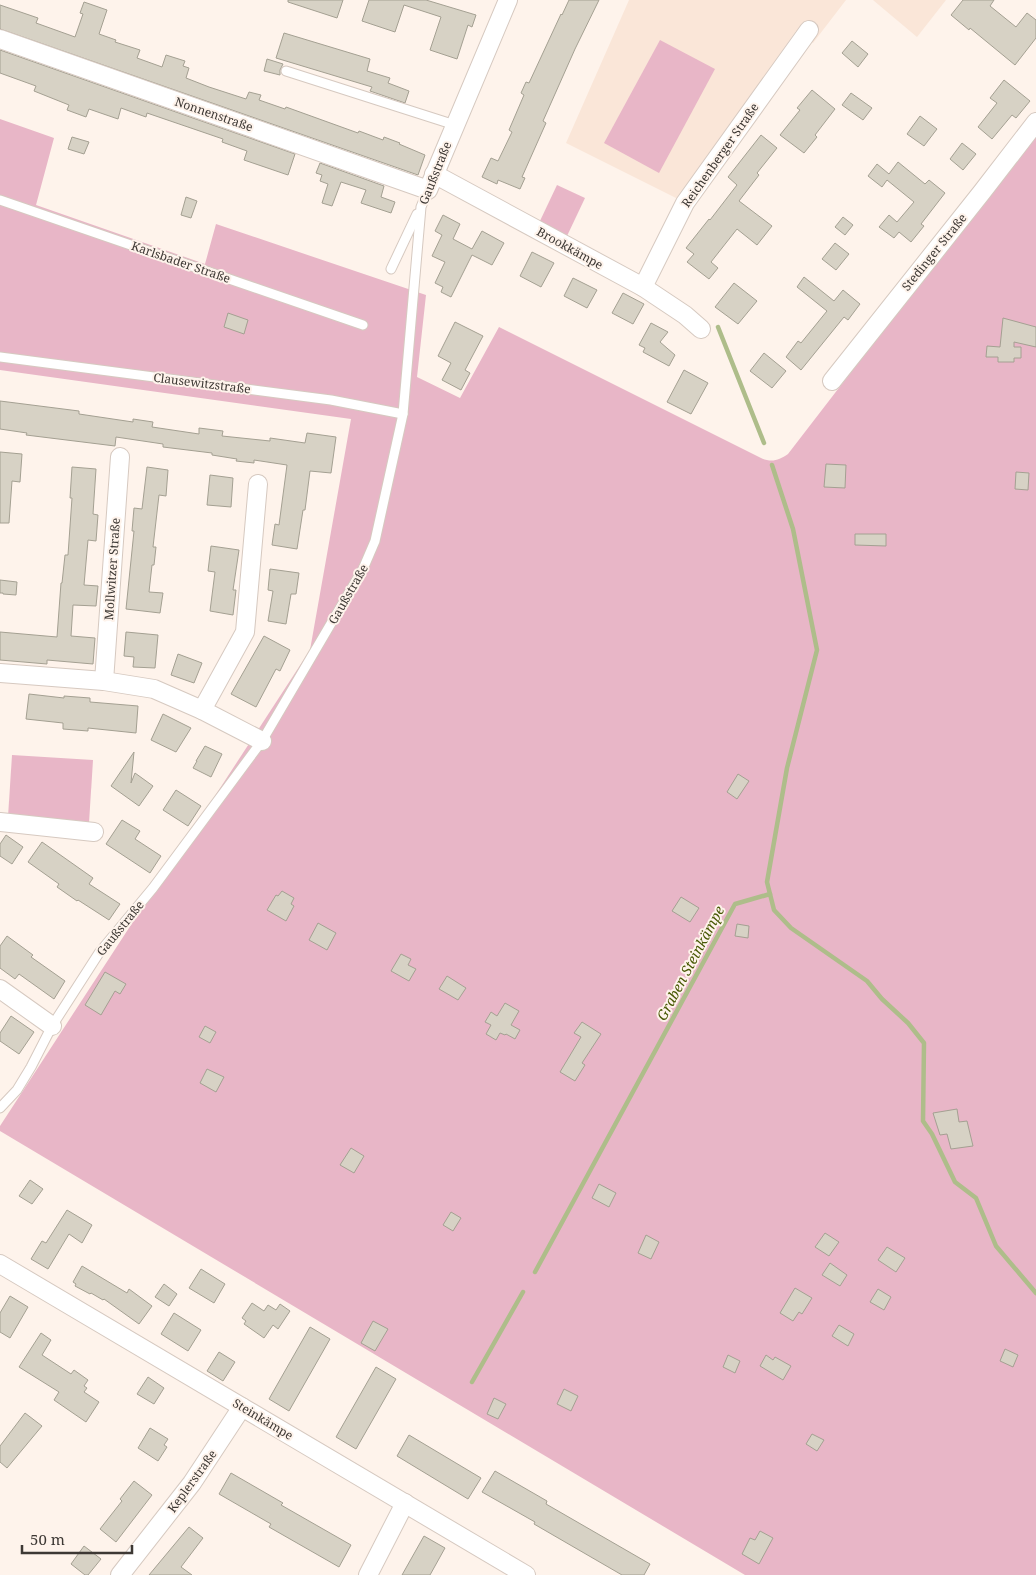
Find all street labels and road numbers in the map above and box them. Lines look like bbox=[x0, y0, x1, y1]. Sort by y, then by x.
street label: Nonnenstraße bbox=[173, 93, 255, 135]
street label: Reichenberger Straße bbox=[677, 99, 763, 211]
street label: Gaußstraße bbox=[415, 139, 455, 207]
street label: Stedinger Straße bbox=[898, 210, 970, 294]
street label: Brookkämpe bbox=[534, 223, 606, 273]
street label: Karlsbader Straße bbox=[129, 237, 233, 287]
street label: Clausewitzstraße bbox=[152, 369, 252, 397]
street label: Mollwitzer Straße bbox=[100, 517, 124, 621]
street label: Gaußstraße bbox=[324, 561, 372, 627]
street label: Gaußstraße bbox=[92, 897, 148, 959]
street label: Steinkämpe bbox=[230, 1394, 296, 1444]
street label: Keplerstraße bbox=[163, 1446, 221, 1516]

